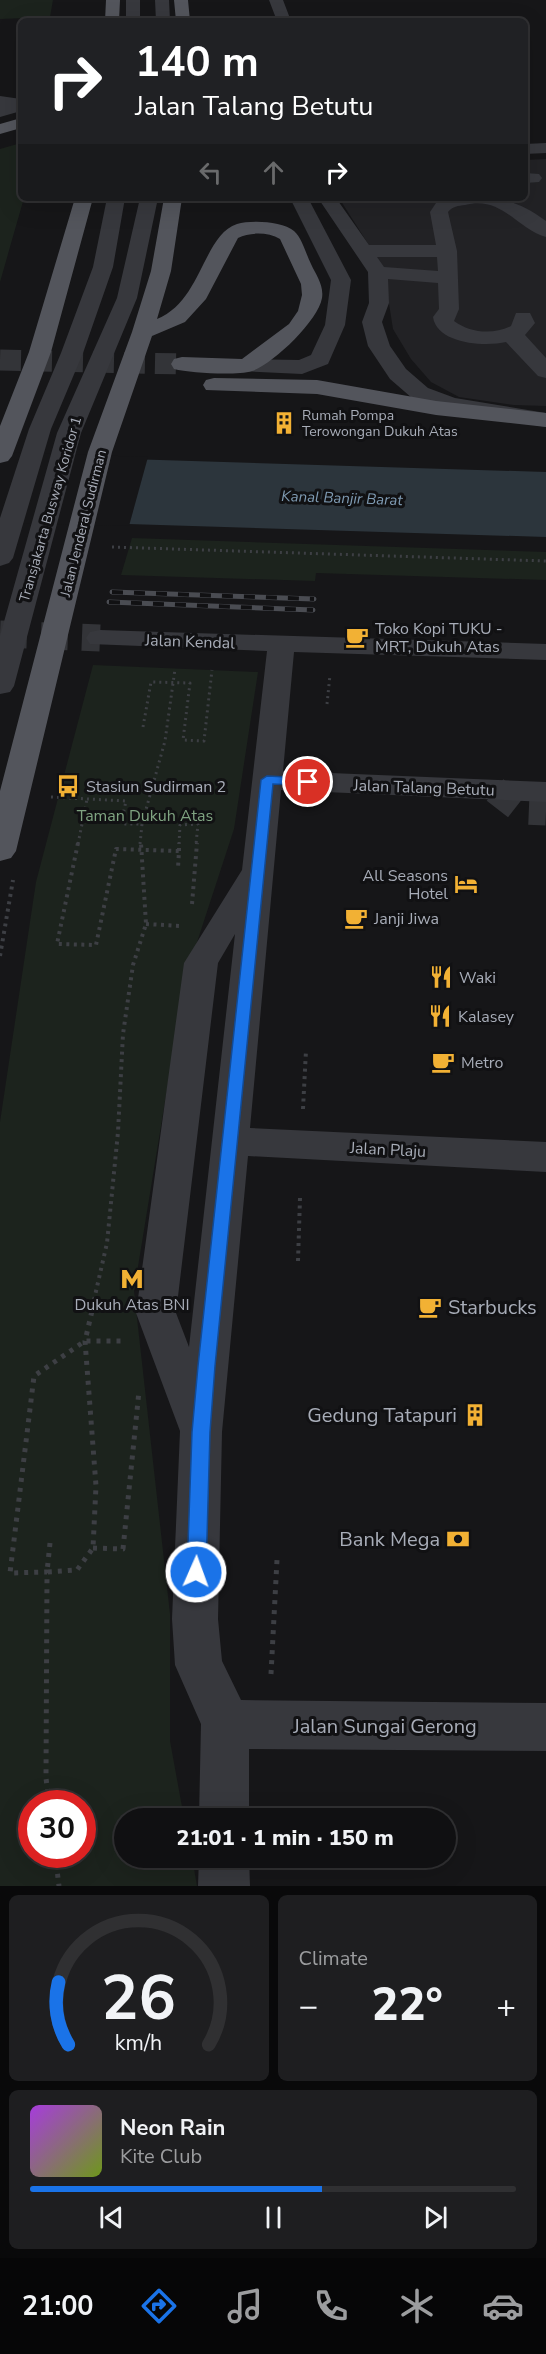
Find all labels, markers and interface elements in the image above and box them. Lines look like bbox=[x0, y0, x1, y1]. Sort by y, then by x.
text: 140 m bbox=[135, 34, 259, 91]
icon: right bbox=[36, 42, 114, 120]
text: Jalan Talang Betutu bbox=[135, 88, 373, 125]
icon: left bbox=[194, 156, 227, 189]
icon: ahead bbox=[257, 156, 290, 189]
icon: right bbox=[320, 156, 353, 189]
place label: Rumah Pompa Terowongan Dukuh Atas bbox=[302, 406, 458, 441]
building icon: Rumah Pompa Terowongan Dukuh Atas bbox=[271, 410, 297, 436]
street label: Transjakarta Busway Koridor 1 bbox=[15, 414, 86, 604]
street label: Jalan Jenderal Sudirman bbox=[56, 448, 111, 600]
water label: Kanal Banjir Barat bbox=[281, 486, 404, 510]
place label: Toko Kopi TUKU - MRT, Dukuh Atas bbox=[375, 618, 503, 658]
cafe icon: Toko Kopi TUKU - MRT, Dukuh Atas bbox=[344, 624, 370, 650]
street label: Jalan Kendal bbox=[144, 629, 236, 655]
pin bbox=[282, 756, 333, 807]
icon: arrive bbox=[291, 765, 324, 798]
bus stop icon: Stasiun Sudirman 2 bbox=[55, 773, 81, 799]
street label: Jalan Talang Betutu bbox=[352, 775, 495, 801]
place label: Stasiun Sudirman 2 bbox=[86, 776, 226, 798]
park label: Taman Dukuh Atas bbox=[77, 805, 213, 827]
place label: All Seasons Hotel bbox=[363, 865, 448, 905]
hotel icon: All Seasons Hotel bbox=[453, 871, 479, 897]
cafe icon: Janji Jiwa bbox=[343, 905, 369, 931]
place label: Janji Jiwa bbox=[373, 908, 439, 930]
restaurant icon: Waki bbox=[428, 964, 454, 990]
place label: Waki bbox=[459, 967, 496, 989]
restaurant icon: Kalasey bbox=[427, 1003, 453, 1029]
place label: Kalasey bbox=[458, 1006, 515, 1028]
cafe icon: Metro bbox=[430, 1049, 456, 1075]
place label: Metro bbox=[461, 1052, 503, 1074]
street label: Jalan Plaju bbox=[348, 1137, 427, 1163]
metro station icon: Dukuh Atas BNI bbox=[119, 1266, 145, 1292]
place label: Dukuh Atas BNI bbox=[74, 1294, 190, 1316]
cafe icon: Starbucks bbox=[417, 1294, 443, 1320]
place label: Starbucks bbox=[448, 1294, 537, 1321]
place label: Gedung Tatapuri bbox=[307, 1402, 457, 1429]
building icon: Gedung Tatapuri bbox=[462, 1402, 488, 1428]
place label: Bank Mega bbox=[339, 1526, 440, 1553]
bank icon: Bank Mega bbox=[445, 1526, 471, 1552]
position arrow bbox=[164, 1540, 228, 1604]
street label: Jalan Sungai Gerong bbox=[292, 1713, 477, 1740]
speed limit sign: 30 bbox=[18, 1790, 96, 1868]
text: 21:01 · 1 min · 150 m bbox=[176, 1823, 394, 1853]
text: Climate bbox=[299, 1945, 368, 1972]
text: 26 bbox=[101, 1956, 176, 2041]
text: 22° bbox=[372, 1975, 443, 2036]
text: − bbox=[299, 1984, 318, 2029]
text: + bbox=[496, 1984, 516, 2029]
text: km/h bbox=[115, 2028, 162, 2058]
text: Neon Rain bbox=[120, 2113, 225, 2143]
text: Kite Club bbox=[120, 2143, 202, 2170]
icon: previous bbox=[95, 2201, 128, 2234]
icon: pause bbox=[257, 2201, 290, 2234]
icon: next bbox=[419, 2201, 452, 2234]
icon: directions bbox=[138, 2285, 180, 2327]
icon: music bbox=[224, 2285, 266, 2327]
icon: phone bbox=[310, 2285, 352, 2327]
icon: climate bbox=[396, 2285, 438, 2327]
icon: car bbox=[482, 2285, 524, 2327]
text: 21:00 bbox=[22, 2288, 94, 2325]

